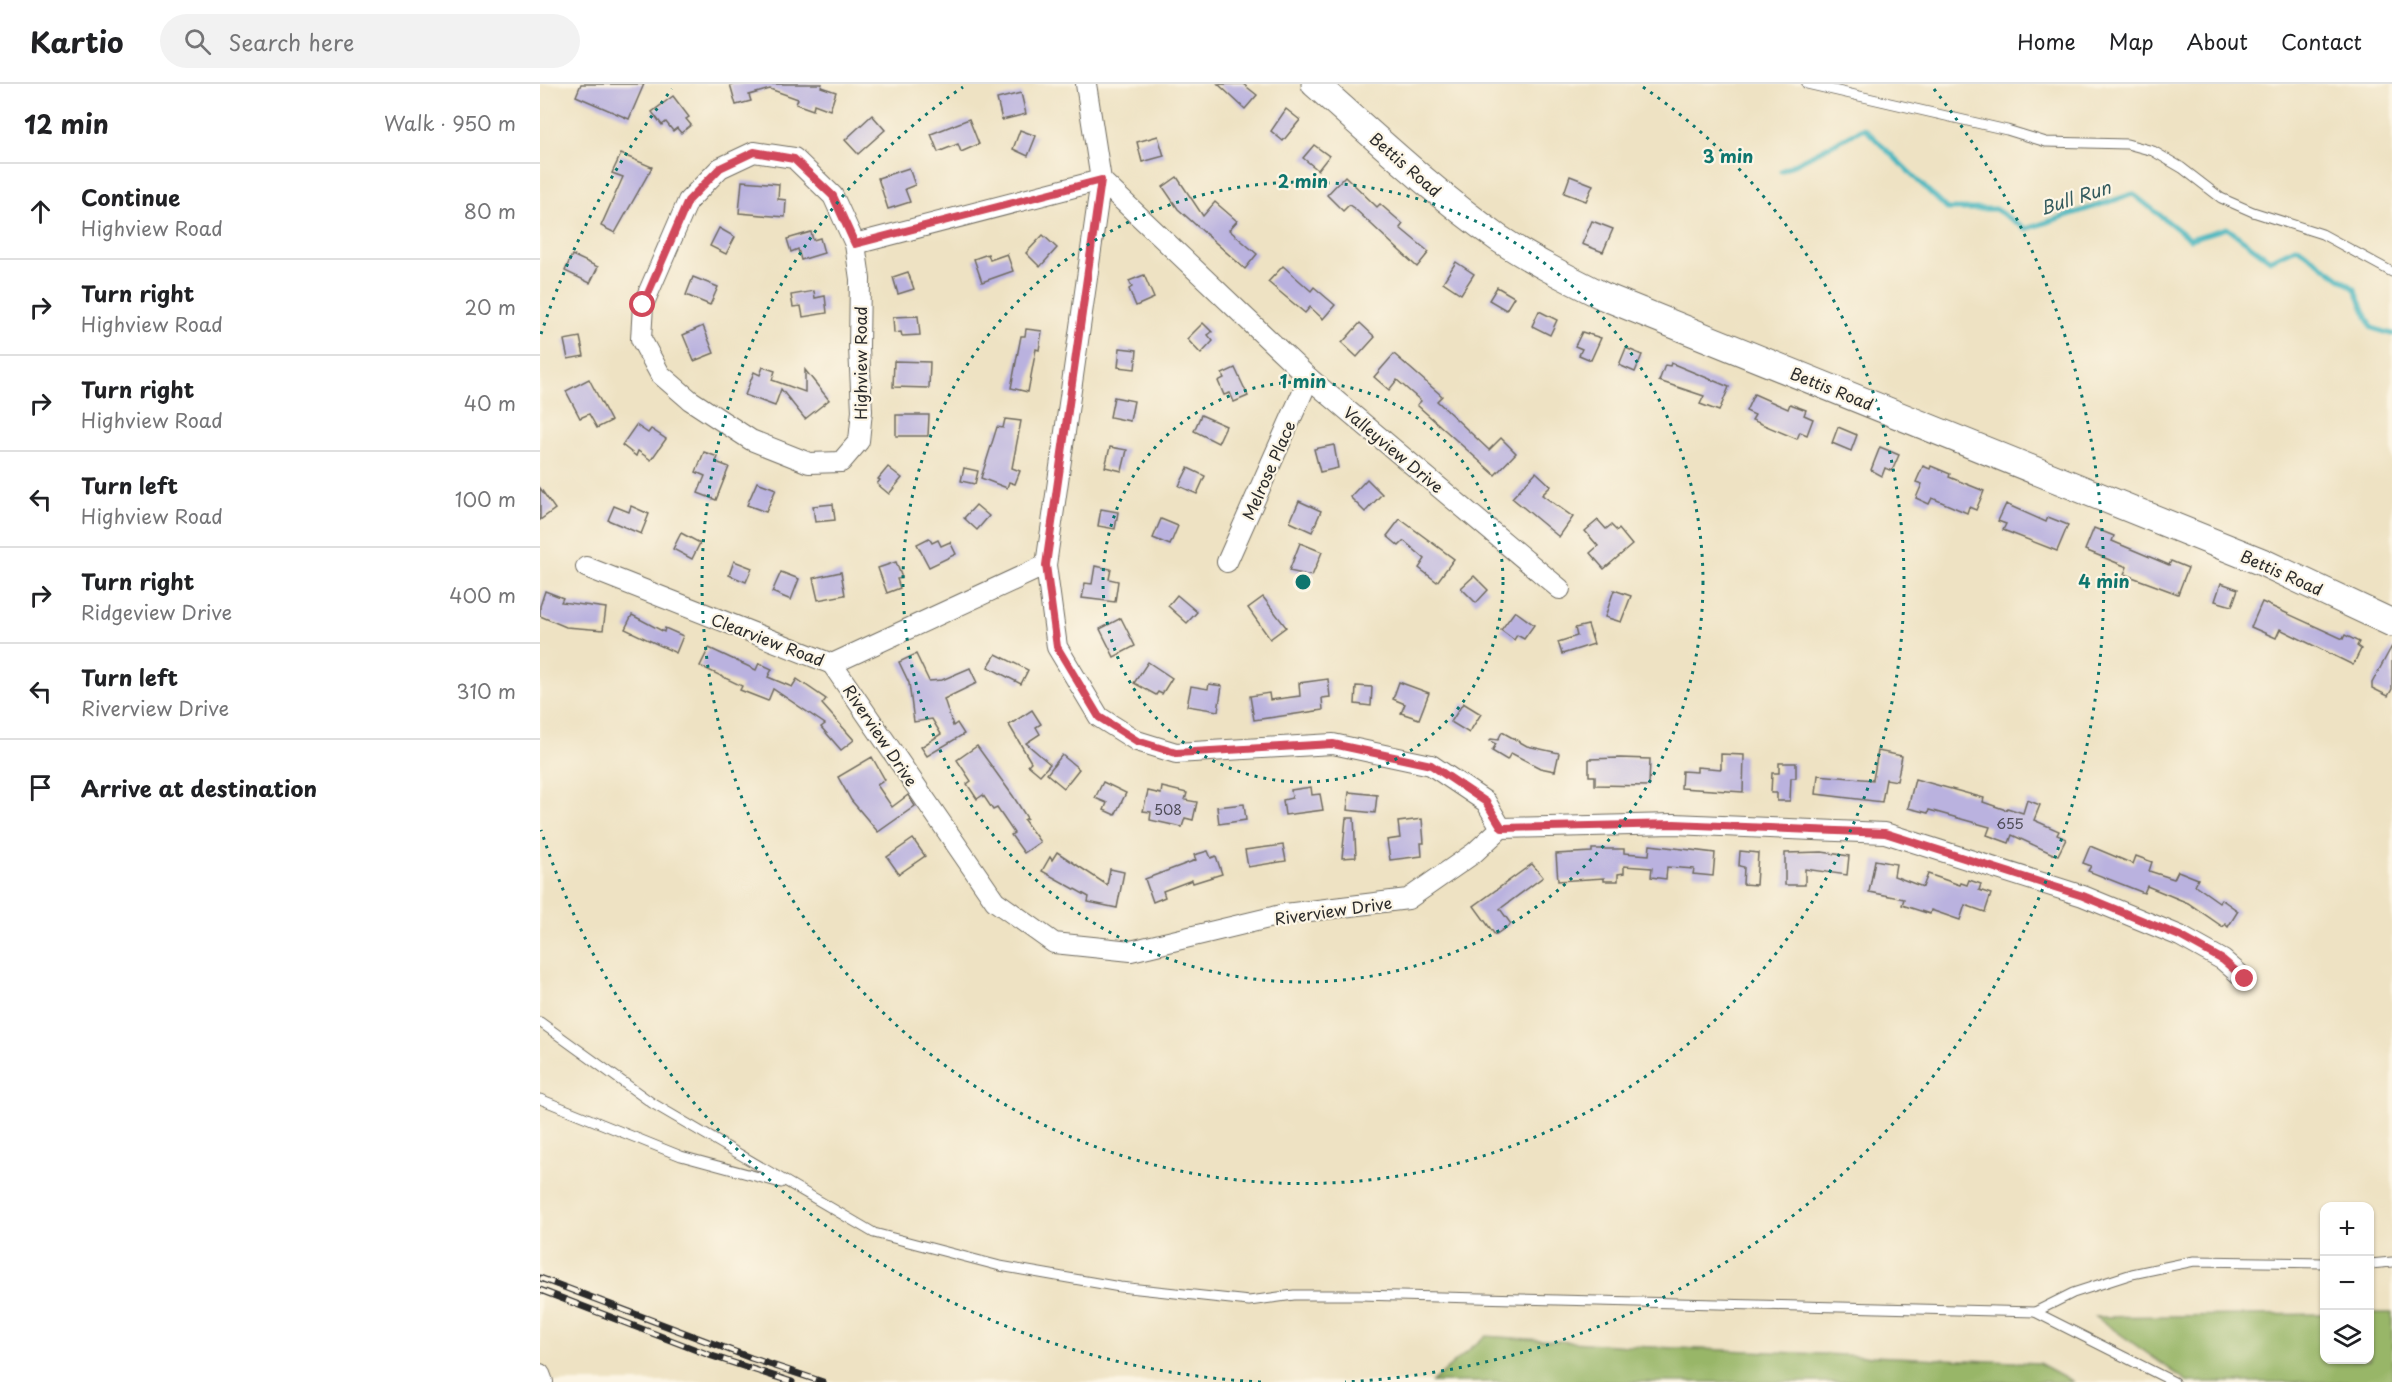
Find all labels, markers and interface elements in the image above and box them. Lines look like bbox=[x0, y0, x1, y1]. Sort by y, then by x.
search box bbox=[160, 14, 580, 68]
text: Kartio bbox=[30, 20, 124, 63]
icon: search bbox=[181, 25, 214, 58]
text: Search here bbox=[229, 25, 354, 58]
text: Home bbox=[2017, 25, 2076, 57]
text: Map bbox=[2109, 25, 2154, 57]
text: About bbox=[2187, 25, 2248, 57]
text: Contact bbox=[2281, 25, 2362, 57]
text: 12 min bbox=[24, 104, 109, 143]
text: Walk · 950 m bbox=[384, 108, 516, 138]
street label: Bettis Road bbox=[1365, 126, 1447, 202]
text: 3 min bbox=[1703, 142, 1753, 169]
text: 2 min bbox=[1278, 167, 1328, 194]
water label: Bull Run bbox=[2036, 173, 2115, 221]
text: Continue bbox=[81, 180, 180, 213]
icon: ahead bbox=[24, 195, 57, 228]
text: 80 m bbox=[464, 196, 516, 226]
text: Highview Road bbox=[81, 213, 223, 243]
text: Turn right bbox=[81, 276, 194, 309]
icon: right bbox=[24, 291, 57, 324]
route start bbox=[629, 291, 655, 317]
text: 20 m bbox=[464, 292, 516, 322]
street label: Highview Road bbox=[848, 306, 872, 420]
text: Highview Road bbox=[81, 309, 223, 339]
street label: Bettis Road bbox=[1787, 360, 1877, 416]
text: 1 min bbox=[1280, 367, 1326, 394]
text: Turn right bbox=[81, 372, 194, 405]
icon: right bbox=[24, 387, 57, 420]
text: 40 m bbox=[464, 388, 516, 418]
street label: Valleyview Drive bbox=[1339, 400, 1449, 498]
text: Highview Road bbox=[81, 405, 223, 435]
street label: Melrose Place bbox=[1235, 416, 1301, 524]
text: Turn left bbox=[81, 468, 178, 501]
icon: left bbox=[24, 483, 57, 516]
text: 100 m bbox=[455, 484, 516, 514]
text: Highview Road bbox=[81, 501, 223, 531]
street label: Bettis Road bbox=[2237, 543, 2327, 601]
text: Turn right bbox=[81, 564, 194, 597]
text: 4 min bbox=[2078, 567, 2130, 594]
centre of rings bbox=[1293, 572, 1313, 592]
icon: right bbox=[24, 579, 57, 612]
text: 400 m bbox=[449, 580, 516, 610]
text: Ridgeview Drive bbox=[81, 597, 232, 627]
street label: Clearview Road bbox=[708, 606, 828, 672]
text: Turn left bbox=[81, 660, 178, 693]
icon: left bbox=[24, 675, 57, 708]
text: 310 m bbox=[456, 676, 516, 706]
street label: Riverview Drive bbox=[838, 679, 924, 791]
text: Riverview Drive bbox=[81, 693, 229, 723]
icon: arrive bbox=[24, 771, 57, 804]
text: Arrive at destination bbox=[81, 771, 317, 804]
house number: 508 bbox=[1154, 799, 1182, 820]
house number: 655 bbox=[1996, 813, 2024, 834]
street label: Riverview Drive bbox=[1273, 890, 1393, 930]
route end bbox=[2231, 965, 2257, 991]
map controls bbox=[2320, 1202, 2374, 1364]
button: + bbox=[2320, 1202, 2374, 1256]
button: − bbox=[2320, 1256, 2374, 1310]
button: layers bbox=[2320, 1310, 2374, 1364]

